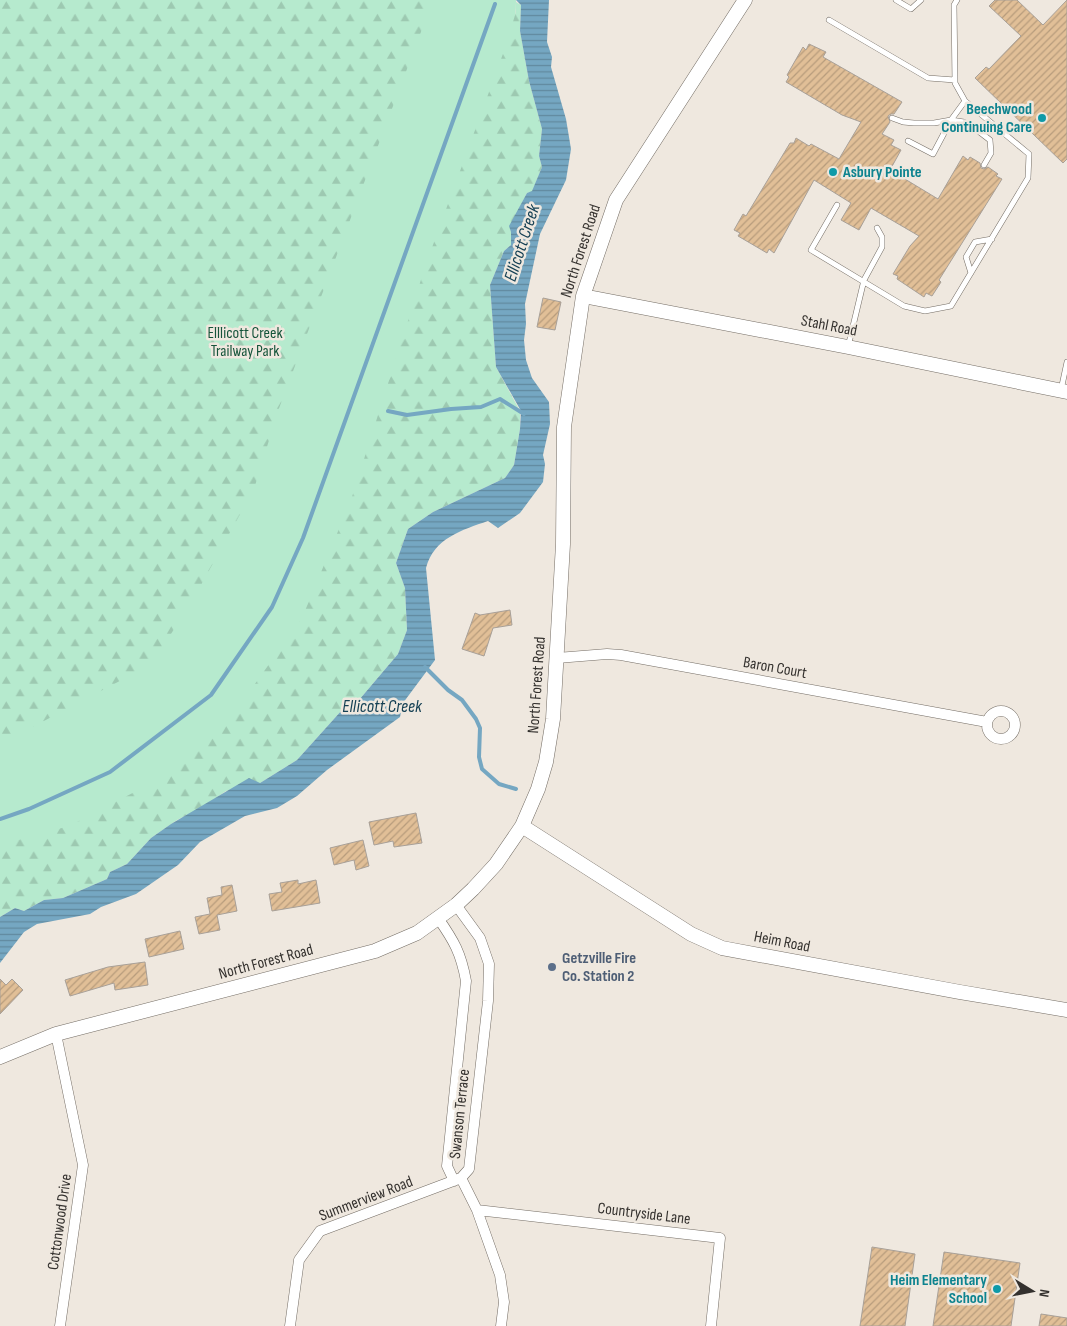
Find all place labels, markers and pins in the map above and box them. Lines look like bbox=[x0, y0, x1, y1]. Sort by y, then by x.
place label: Beechwood Continuing Care bbox=[941, 100, 1032, 137]
marker: Beechwood Continuing Care bbox=[1036, 112, 1048, 124]
place label: Asbury Pointe bbox=[842, 163, 922, 182]
marker: Asbury Pointe bbox=[827, 166, 839, 178]
place label: Getzville Fire Co. Station 2 bbox=[562, 949, 636, 986]
marker: Getzville Fire Co. Station 2 bbox=[546, 961, 558, 973]
place label: Heim Elementary School bbox=[890, 1271, 987, 1308]
marker: Heim Elementary School bbox=[991, 1283, 1003, 1295]

